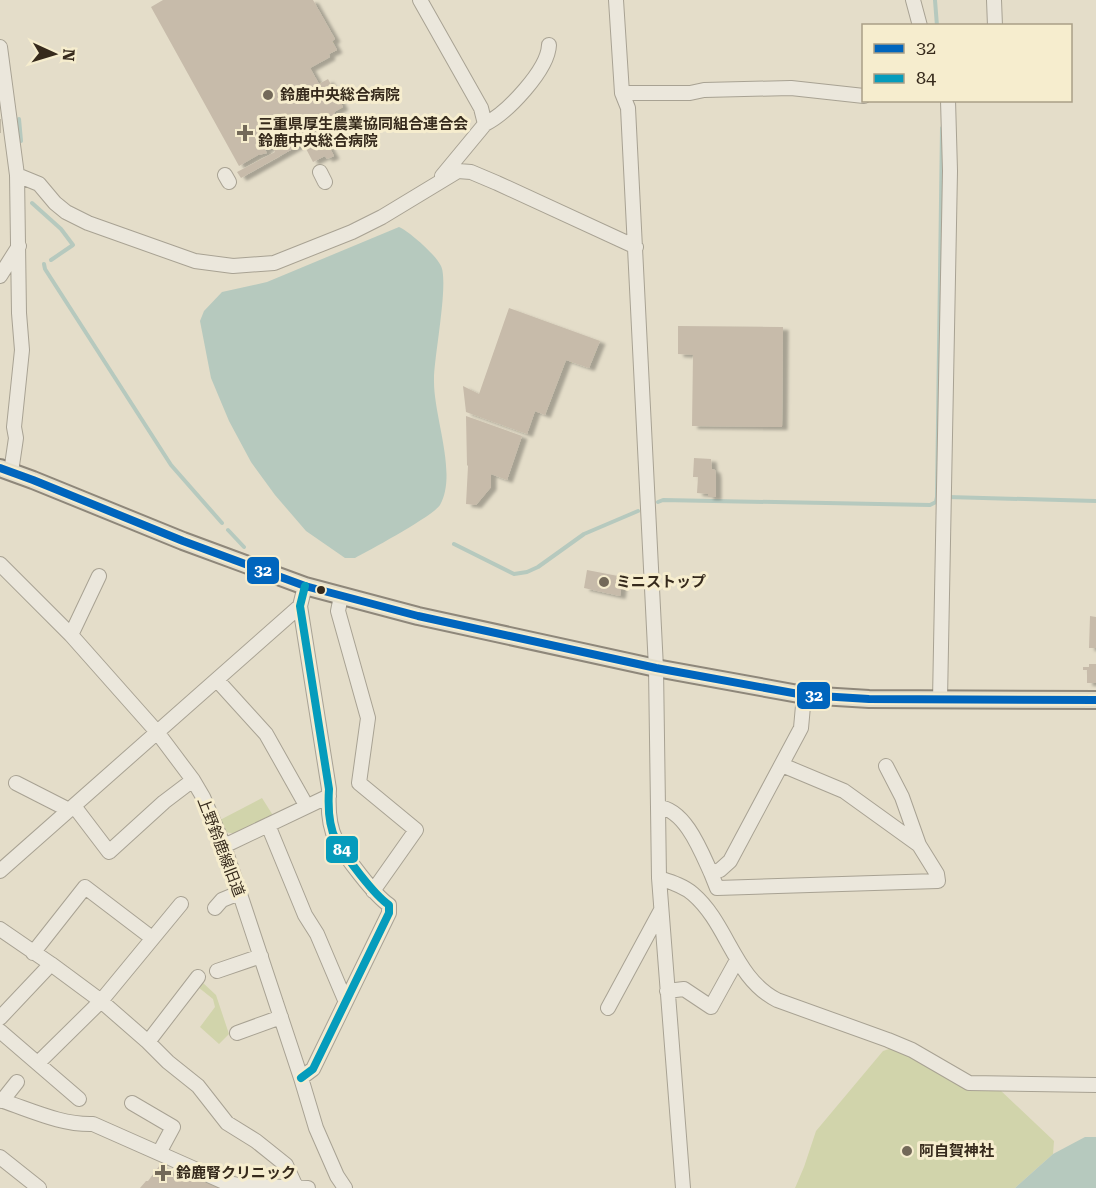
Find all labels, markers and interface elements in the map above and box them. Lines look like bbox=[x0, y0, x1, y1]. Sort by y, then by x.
north arrow bbox=[24, 24, 84, 84]
legend bbox=[862, 24, 1072, 102]
text: 32 bbox=[916, 37, 936, 58]
text: N bbox=[59, 48, 78, 62]
text: 84 bbox=[916, 67, 936, 88]
place label: 鈴鹿中央総合病院 bbox=[280, 86, 400, 104]
marker: 鈴鹿中央総合病院 bbox=[261, 88, 275, 102]
place label: 三重県厚生農業協同組合連合会 鈴鹿中央総合病院 bbox=[258, 115, 468, 150]
marker: 三重県厚生農業協同組合連合会 鈴鹿中央総合病院 bbox=[236, 124, 254, 142]
line badge: 32 bbox=[246, 556, 280, 585]
text: 32 bbox=[254, 561, 272, 580]
place label: ミニストップ bbox=[616, 573, 706, 591]
marker: ミニストップ bbox=[597, 575, 611, 589]
unlabelled marker bbox=[315, 584, 327, 596]
line badge: 32 bbox=[796, 681, 831, 710]
text: 32 bbox=[805, 686, 823, 705]
street label: 上野鈴鹿線旧道 bbox=[194, 795, 248, 899]
line badge: 84 bbox=[325, 835, 359, 864]
text: 84 bbox=[333, 840, 351, 859]
place label: 阿自賀神社 bbox=[919, 1142, 994, 1160]
marker: 阿自賀神社 bbox=[900, 1144, 914, 1158]
marker: 鈴鹿腎クリニック bbox=[154, 1164, 172, 1182]
place label: 鈴鹿腎クリニック bbox=[176, 1164, 296, 1182]

